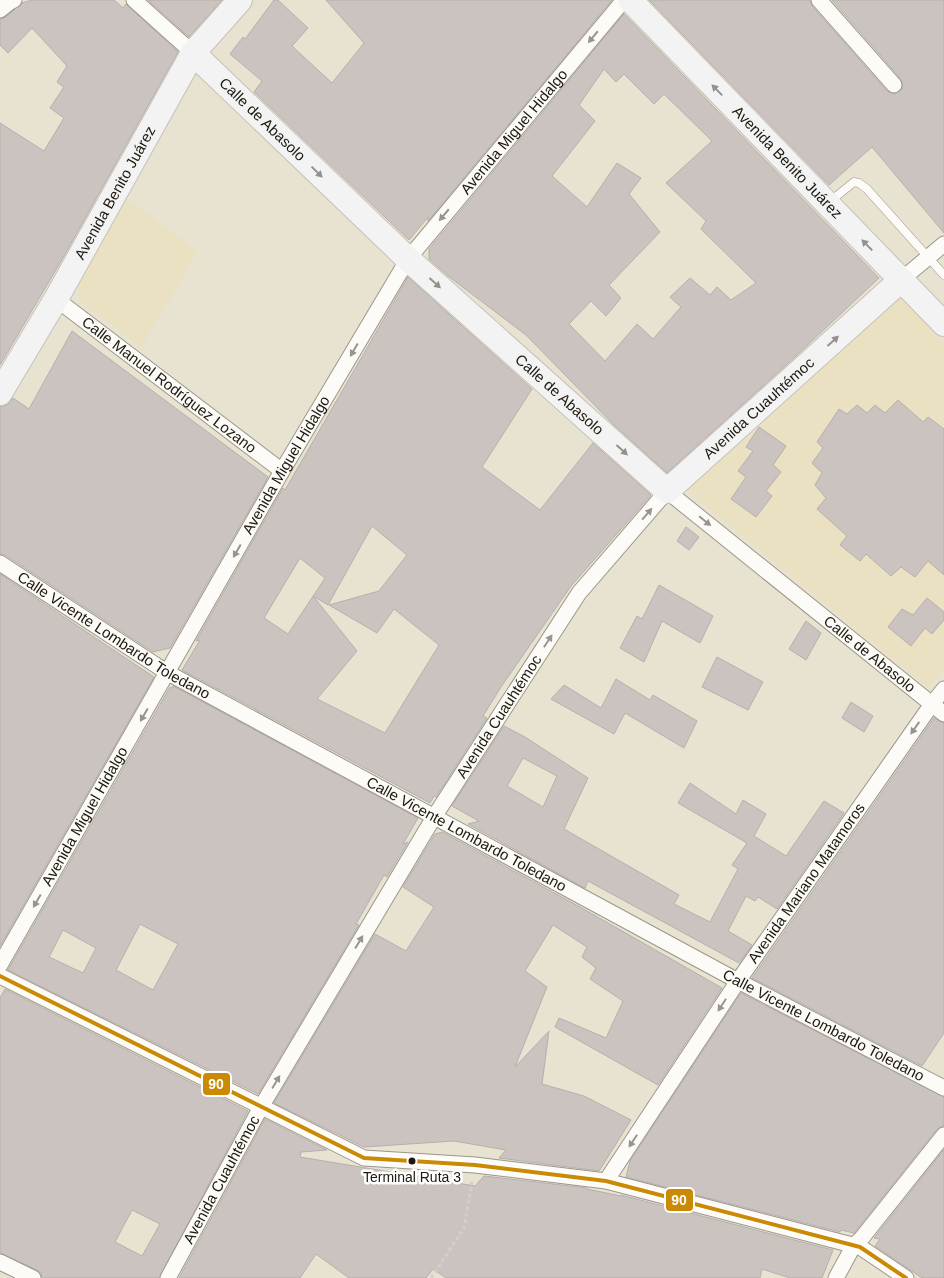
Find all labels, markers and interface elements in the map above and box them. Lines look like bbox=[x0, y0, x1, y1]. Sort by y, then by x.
one-way arrow bbox=[587, 31, 599, 43]
street label: Avenida Miguel Hidalgo bbox=[457, 66, 571, 197]
street label: Calle de Abasolo bbox=[216, 74, 309, 164]
one-way arrow bbox=[712, 84, 724, 96]
street label: Avenida Benito Juárez bbox=[729, 102, 846, 222]
street label: Avenida Benito Juárez bbox=[71, 123, 159, 262]
one-way arrow bbox=[311, 166, 323, 178]
one-way arrow bbox=[438, 209, 449, 222]
one-way arrow bbox=[861, 239, 873, 251]
one-way arrow bbox=[429, 277, 441, 289]
street label: Calle Manuel Rodríguez Lozano bbox=[79, 313, 260, 456]
one-way arrow bbox=[827, 335, 839, 347]
one-way arrow bbox=[349, 344, 358, 357]
street label: Calle de Abasolo bbox=[512, 350, 607, 438]
street label: Avenida Cuauhtémoc bbox=[700, 353, 818, 462]
street label: Avenida Miguel Hidalgo bbox=[239, 393, 333, 537]
one-way arrow bbox=[615, 444, 627, 456]
one-way arrow bbox=[642, 507, 653, 520]
one-way arrow bbox=[698, 516, 711, 527]
one-way arrow bbox=[233, 544, 241, 559]
street label: Calle Vicente Lombardo Toledano bbox=[15, 568, 213, 702]
street label: Calle de Abasolo bbox=[821, 612, 919, 696]
one-way arrow bbox=[543, 635, 552, 648]
street label: Avenida Cuauhtémoc bbox=[453, 651, 545, 781]
one-way arrow bbox=[139, 708, 148, 721]
one-way arrow bbox=[910, 721, 920, 735]
street label: Avenida Miguel Hidalgo bbox=[38, 744, 131, 889]
street label: Calle Vicente Lombardo Toledano bbox=[364, 773, 570, 895]
street label: Avenida Mariano Matamoros bbox=[744, 800, 868, 966]
one-way arrow bbox=[32, 895, 41, 908]
one-way arrow bbox=[355, 936, 364, 949]
street label: Calle Vicente Lombardo Toledano bbox=[720, 965, 927, 1084]
one-way arrow bbox=[717, 999, 727, 1012]
line badge: 90 bbox=[202, 1072, 231, 1096]
one-way arrow bbox=[271, 1075, 280, 1088]
text: 90 bbox=[208, 1076, 224, 1092]
street label: Avenida Cuauhtémoc bbox=[179, 1112, 263, 1246]
one-way arrow bbox=[628, 1134, 638, 1148]
marker: Terminal Ruta 3 bbox=[407, 1156, 417, 1166]
place label: Terminal Ruta 3 bbox=[363, 1169, 461, 1185]
line badge: 90 bbox=[665, 1188, 694, 1212]
text: 90 bbox=[671, 1192, 687, 1208]

